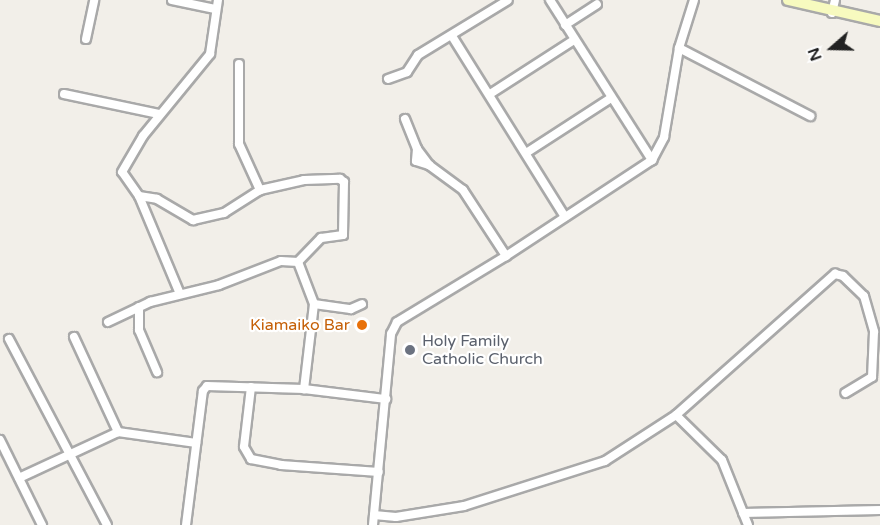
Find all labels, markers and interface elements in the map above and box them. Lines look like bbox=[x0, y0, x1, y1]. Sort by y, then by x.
north arrow bbox=[802, 18, 862, 78]
text: N bbox=[803, 45, 827, 64]
place label: Kiamaiko Bar bbox=[250, 315, 350, 335]
marker: Kiamaiko Bar bbox=[355, 318, 369, 332]
place label: Holy Family Catholic Church bbox=[422, 331, 543, 369]
marker: Holy Family Catholic Church bbox=[403, 343, 417, 357]

